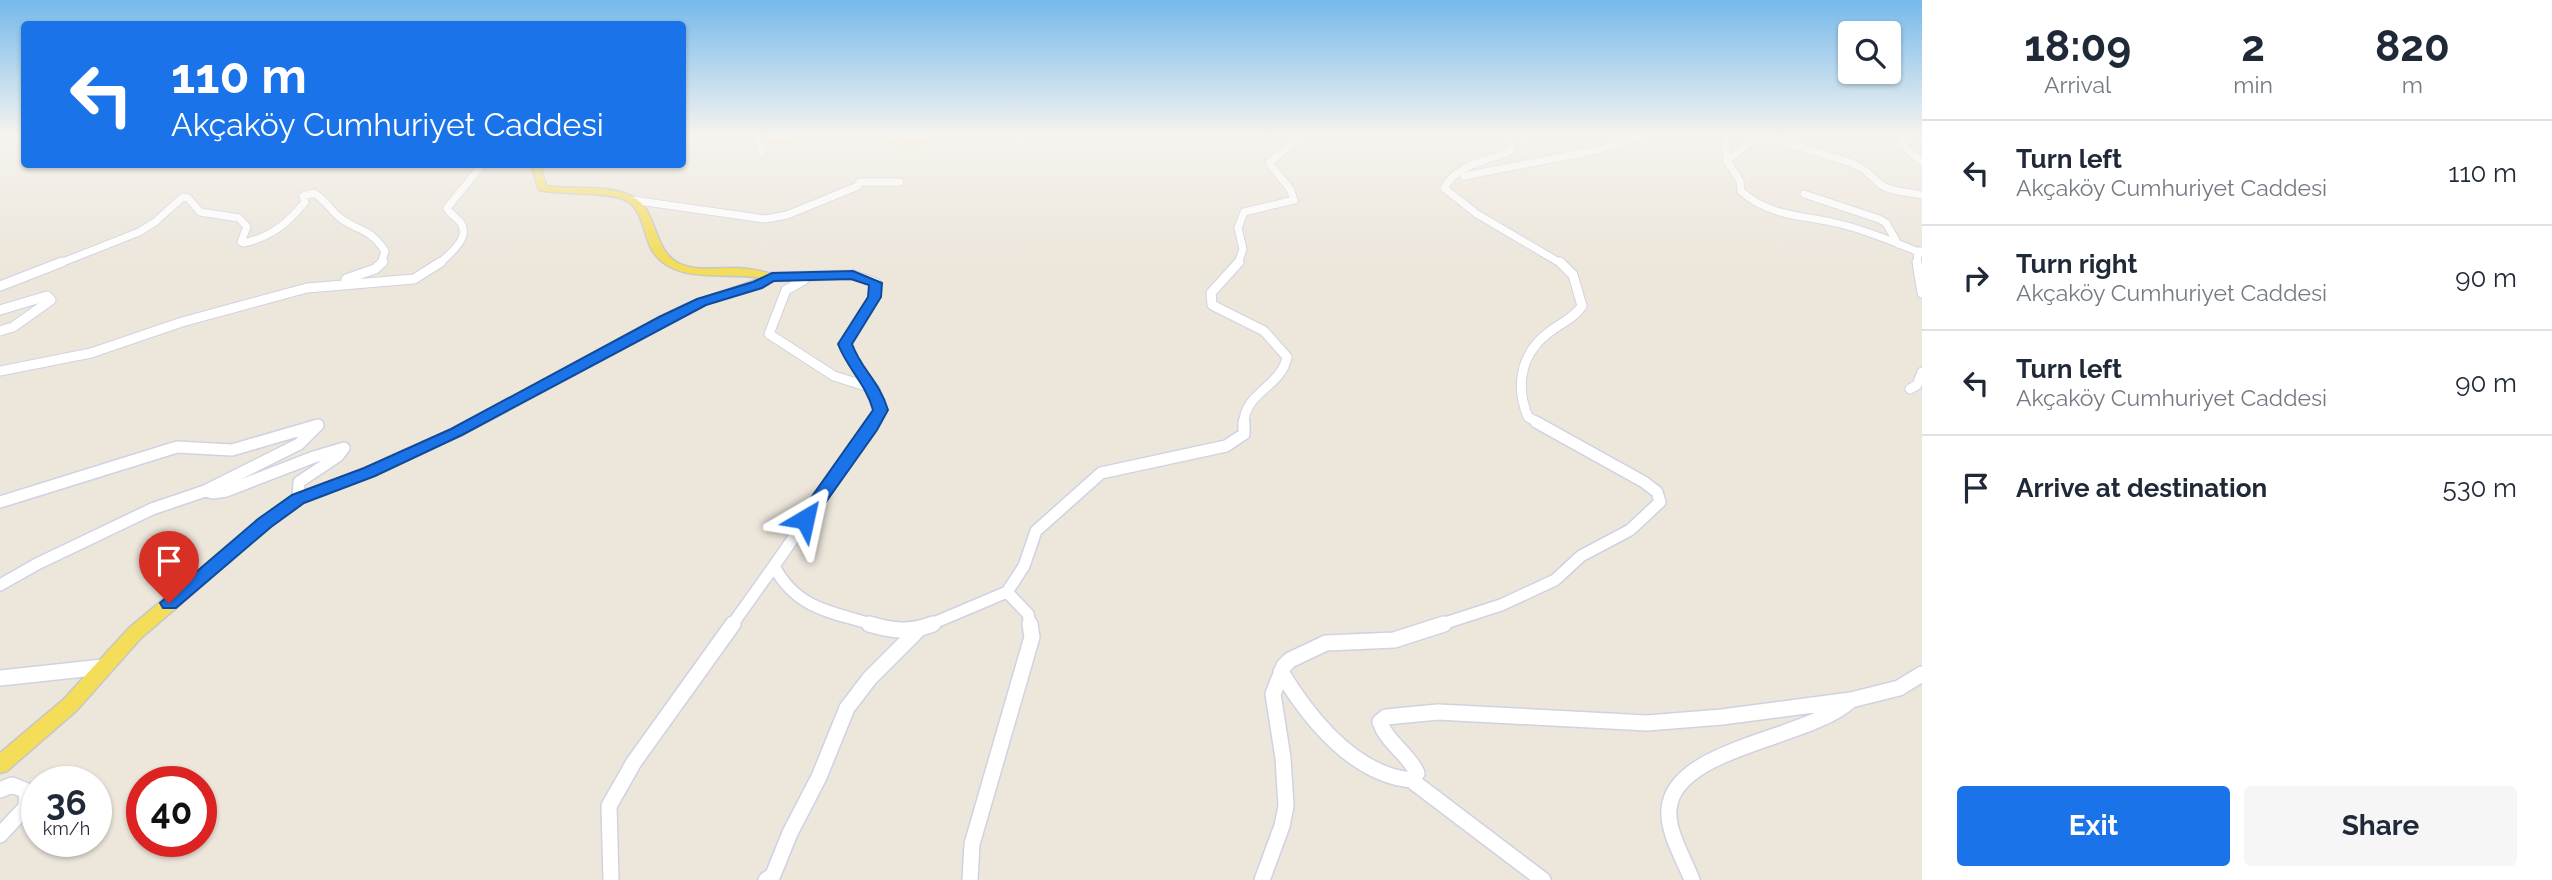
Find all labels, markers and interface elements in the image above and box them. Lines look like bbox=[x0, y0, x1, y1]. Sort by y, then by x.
map controls bbox=[1838, 21, 1901, 84]
button: search bbox=[1838, 21, 1901, 84]
text: 18:09 bbox=[2024, 22, 2131, 71]
text: 2 bbox=[2241, 22, 2265, 71]
text: 820 bbox=[2375, 22, 2450, 71]
text: 110 m bbox=[171, 47, 307, 104]
icon: left bbox=[56, 49, 147, 140]
text: Arrival bbox=[2044, 71, 2111, 98]
text: min bbox=[2233, 71, 2273, 98]
text: m bbox=[2402, 71, 2423, 98]
text: Akçaköy Cumhuriyet Caddesi bbox=[171, 106, 604, 143]
text: Turn left bbox=[2016, 144, 2122, 174]
icon: left bbox=[1957, 154, 1995, 192]
text: 110 m bbox=[2448, 158, 2517, 188]
text: Akçaköy Cumhuriyet Caddesi bbox=[2016, 174, 2327, 201]
text: Turn right bbox=[2016, 249, 2137, 279]
icon: right bbox=[1957, 259, 1995, 297]
text: 90 m bbox=[2455, 263, 2517, 293]
text: Akçaköy Cumhuriyet Caddesi bbox=[2016, 279, 2327, 306]
text: Turn left bbox=[2016, 354, 2122, 384]
icon: left bbox=[1957, 364, 1995, 402]
text: 90 m bbox=[2455, 368, 2517, 398]
text: Akçaköy Cumhuriyet Caddesi bbox=[2016, 384, 2327, 411]
icon: arrive bbox=[1957, 469, 1995, 507]
text: Arrive at destination bbox=[2016, 473, 2267, 503]
text: 530 m bbox=[2443, 473, 2517, 503]
position arrow bbox=[768, 482, 842, 556]
pin bbox=[139, 531, 199, 603]
icon: arrive bbox=[150, 542, 188, 580]
speed limit sign: 40 bbox=[126, 766, 217, 857]
text: 36 bbox=[46, 782, 87, 823]
button: Exit bbox=[1957, 786, 2230, 866]
button: Share bbox=[2244, 786, 2517, 866]
text: km/h bbox=[43, 818, 90, 839]

